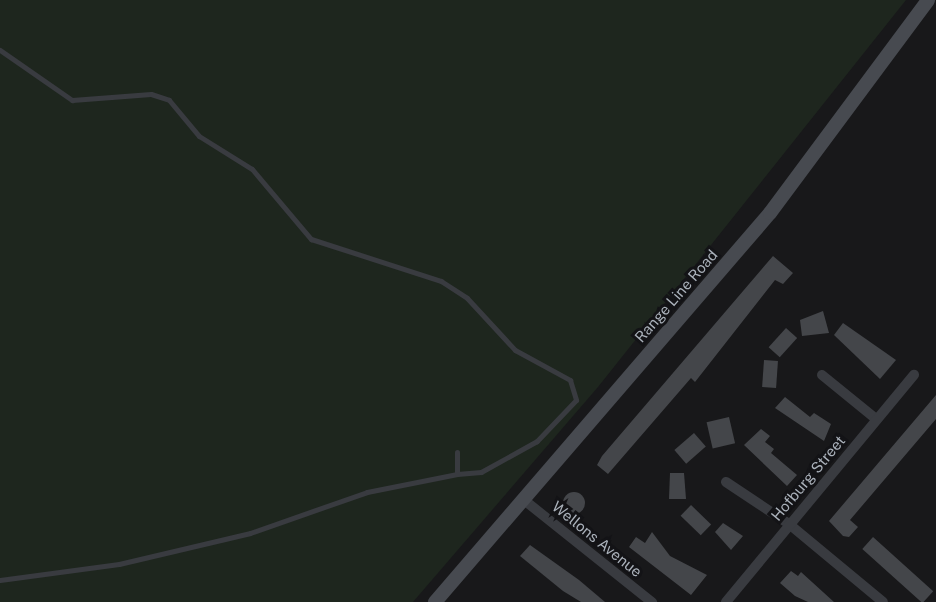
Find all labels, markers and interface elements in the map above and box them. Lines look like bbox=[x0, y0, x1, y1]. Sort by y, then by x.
street label: Range Line Road bbox=[631, 246, 721, 346]
street label: Hofburg Street bbox=[767, 432, 849, 524]
street label: Wellons Avenue bbox=[548, 497, 646, 581]

